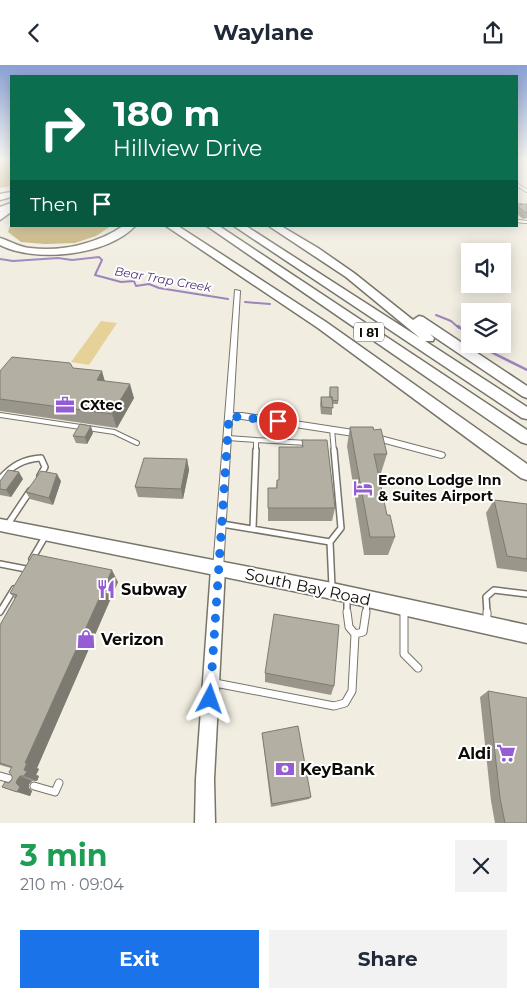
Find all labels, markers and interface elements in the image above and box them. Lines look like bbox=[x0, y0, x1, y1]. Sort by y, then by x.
icon: back bbox=[20, 19, 48, 47]
text: Waylane bbox=[213, 19, 314, 46]
icon: share bbox=[479, 19, 507, 47]
text: 180 m bbox=[113, 92, 220, 135]
icon: right bbox=[30, 95, 95, 160]
text: Hillview Drive bbox=[113, 135, 262, 162]
icon: arrive bbox=[88, 190, 116, 218]
text: Then bbox=[30, 193, 78, 216]
map controls bbox=[461, 243, 511, 353]
button: sound bbox=[461, 243, 511, 293]
water label: Bear Trap Creek bbox=[113, 263, 213, 295]
button: layers bbox=[461, 303, 511, 353]
road number: I 81 bbox=[354, 323, 384, 341]
office icon: CXtec bbox=[54, 394, 76, 416]
place label: CXtec bbox=[80, 396, 123, 414]
pin bbox=[257, 400, 299, 442]
icon: arrive bbox=[264, 407, 292, 435]
place label: Econo Lodge Inn & Suites Airport bbox=[378, 471, 501, 505]
hotel icon: Econo Lodge Inn & Suites Airport bbox=[352, 477, 374, 499]
street label: South Bay Road bbox=[243, 564, 373, 610]
restaurant icon: Subway bbox=[95, 578, 117, 600]
place label: Subway bbox=[121, 580, 187, 599]
shop icon: Verizon bbox=[75, 628, 97, 650]
place label: Verizon bbox=[100, 630, 164, 649]
position arrow bbox=[183, 672, 235, 724]
supermarket icon: Aldi bbox=[495, 742, 517, 764]
place label: Aldi bbox=[457, 744, 491, 763]
bank icon: KeyBank bbox=[274, 758, 296, 780]
place label: KeyBank bbox=[300, 760, 375, 779]
text: 3 min bbox=[20, 837, 107, 874]
button: close bbox=[455, 840, 507, 892]
text: 210 m · 09:04 bbox=[20, 875, 124, 894]
button: Exit bbox=[20, 930, 259, 988]
button: Share bbox=[269, 930, 507, 988]

